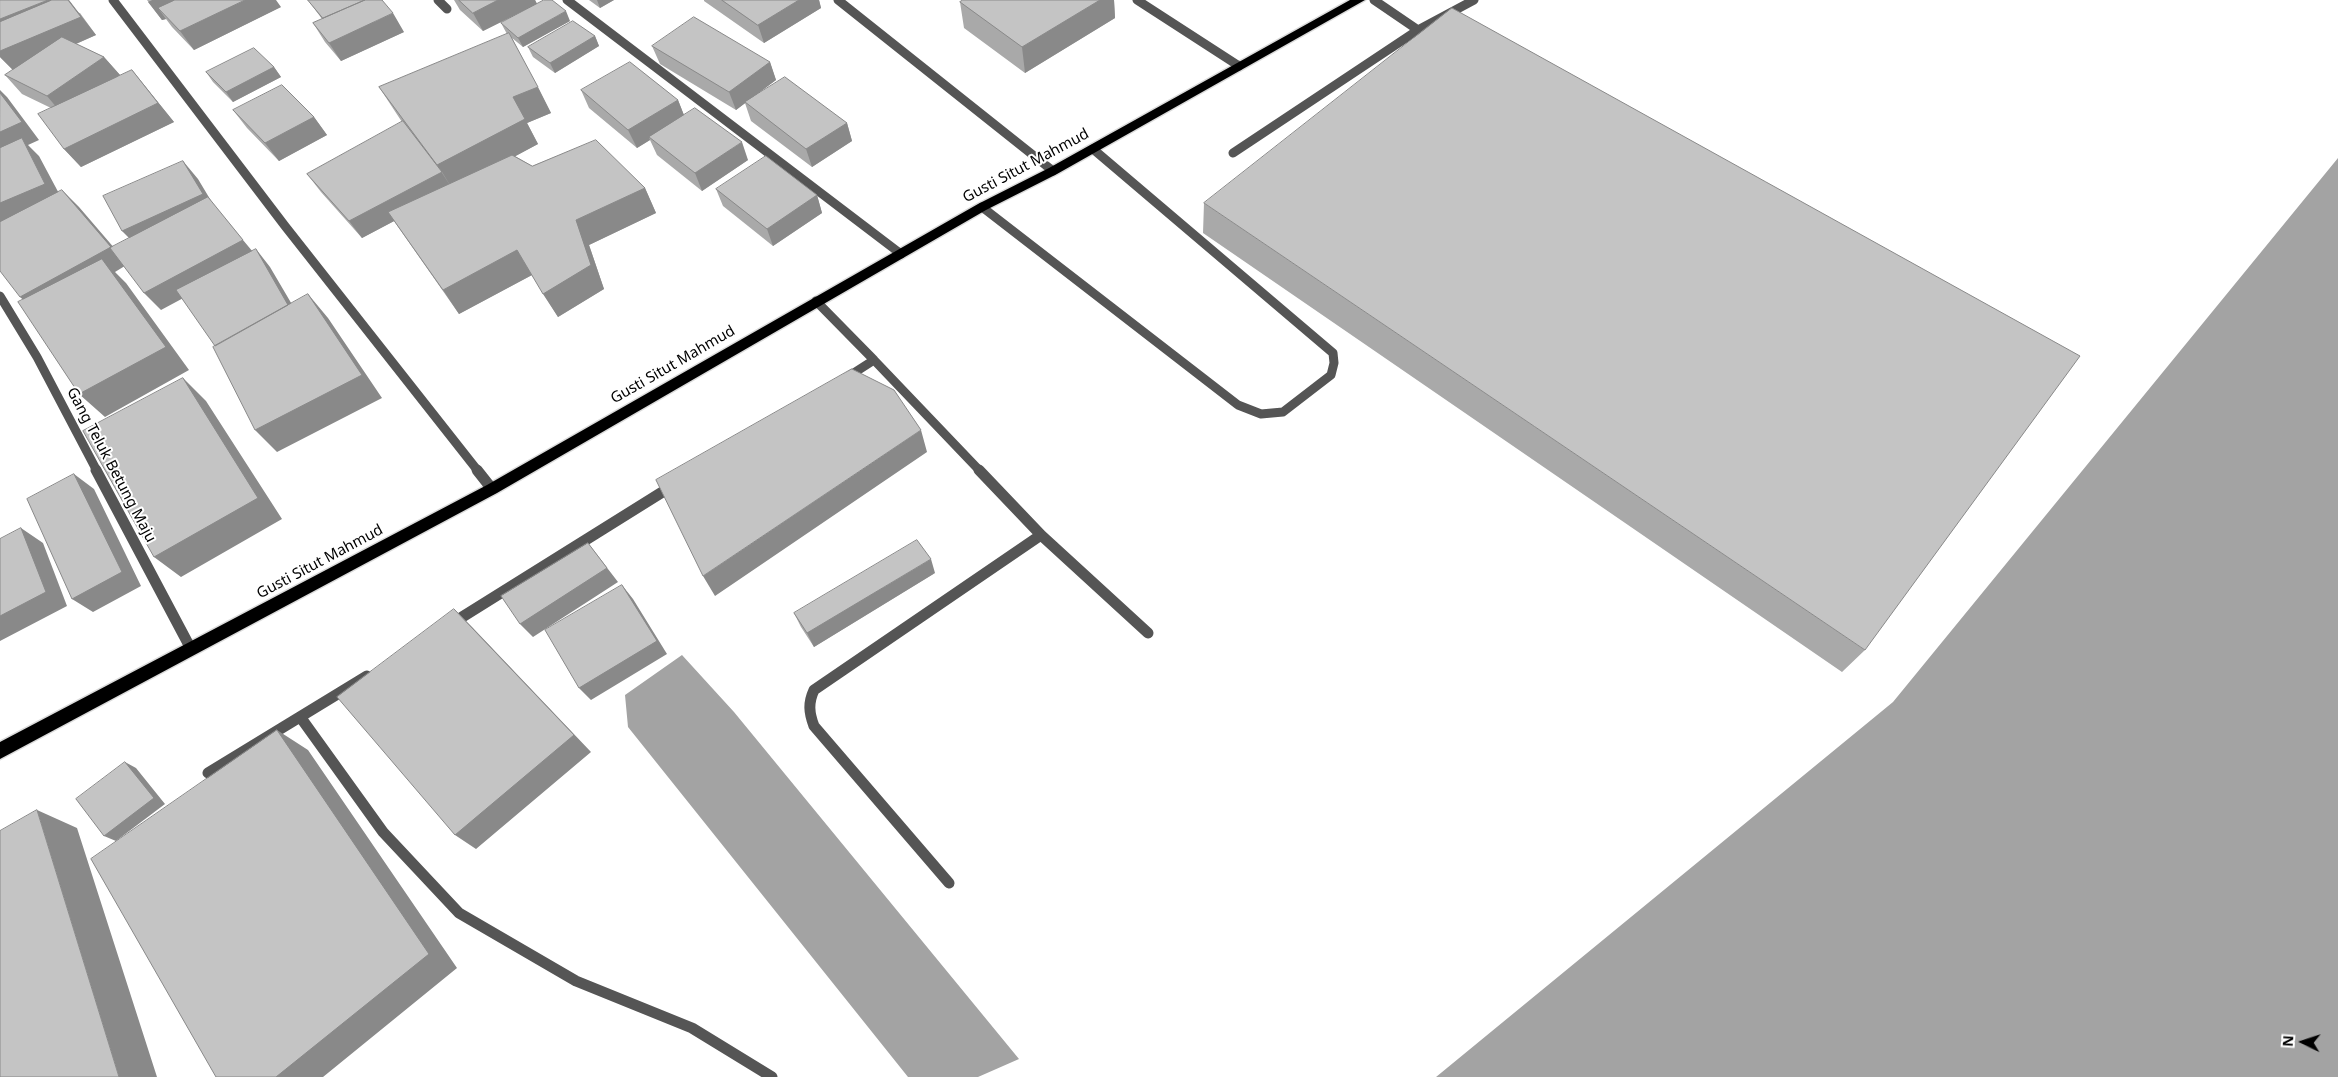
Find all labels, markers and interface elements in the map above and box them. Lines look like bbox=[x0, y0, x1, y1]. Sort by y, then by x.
street label: Gusti Situt Mahmud bbox=[960, 125, 1092, 207]
street label: Gusti Situt Mahmud bbox=[608, 322, 738, 408]
street label: Gang Teluk Betung Maju bbox=[62, 384, 160, 546]
street label: Gusti Situt Mahmud bbox=[254, 521, 386, 603]
north arrow bbox=[2278, 1017, 2328, 1067]
text: N bbox=[2278, 1035, 2297, 1047]

